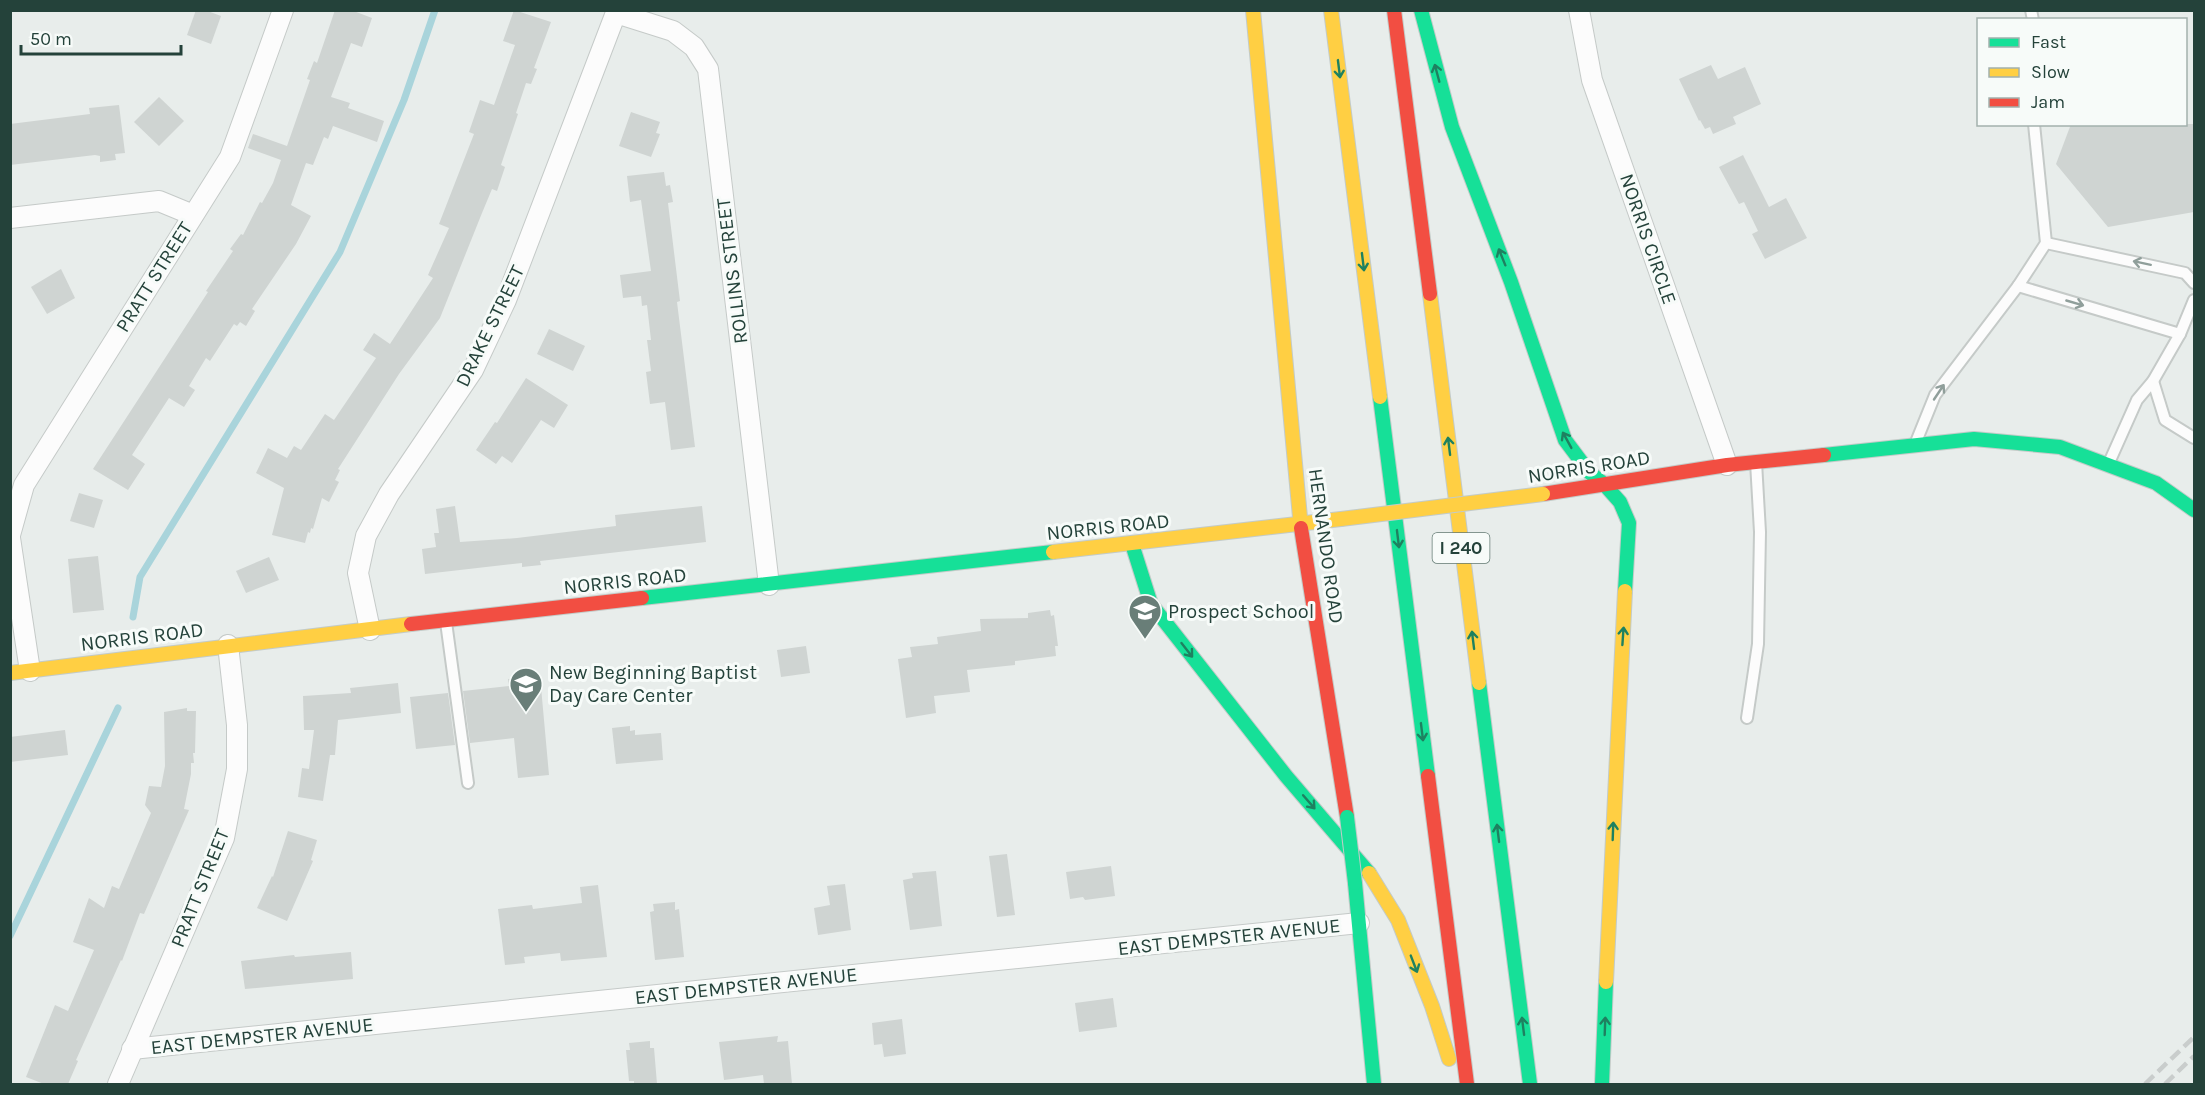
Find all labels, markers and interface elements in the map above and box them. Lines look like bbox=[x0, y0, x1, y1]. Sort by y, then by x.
scale bar bbox=[21, 18, 182, 56]
legend bbox=[1977, 18, 2187, 126]
text: 50 m bbox=[30, 28, 72, 50]
text: Fast bbox=[2031, 31, 2066, 53]
one-way arrow bbox=[1333, 58, 1344, 78]
text: Slow bbox=[2031, 61, 2070, 83]
one-way arrow bbox=[1431, 64, 1442, 83]
text: Jam bbox=[2031, 91, 2065, 113]
street label: NORRIS CIRCLE bbox=[1615, 171, 1681, 307]
street label: ROLLINS STREET bbox=[712, 197, 752, 345]
street label: PRATT STREET bbox=[111, 218, 197, 336]
one-way arrow bbox=[1495, 248, 1506, 267]
one-way arrow bbox=[1358, 252, 1369, 271]
one-way arrow bbox=[2132, 257, 2151, 269]
street label: DRAKE STREET bbox=[451, 262, 529, 390]
one-way arrow bbox=[2065, 298, 2084, 309]
one-way arrow bbox=[1932, 383, 1945, 400]
one-way arrow bbox=[1561, 432, 1573, 449]
one-way arrow bbox=[1443, 437, 1454, 457]
street label: NORRIS ROAD bbox=[1526, 446, 1652, 488]
street label: HERNANDO ROAD bbox=[1304, 467, 1348, 625]
street label: NORRIS ROAD bbox=[1045, 509, 1171, 545]
one-way arrow bbox=[1393, 528, 1404, 548]
road number: I 240 bbox=[1432, 533, 1490, 563]
street label: NORRIS ROAD bbox=[562, 563, 688, 599]
school or university icon: Prospect School bbox=[1127, 593, 1163, 640]
place label: Prospect School bbox=[1168, 600, 1314, 623]
street label: NORRIS ROAD bbox=[79, 618, 205, 656]
one-way arrow bbox=[1617, 627, 1628, 647]
one-way arrow bbox=[1467, 630, 1478, 650]
one-way arrow bbox=[1180, 642, 1193, 658]
place label: New Beginning Baptist Day Care Center bbox=[549, 661, 757, 707]
school or university icon: New Beginning Baptist Day Care Center bbox=[508, 666, 544, 713]
one-way arrow bbox=[1417, 722, 1428, 742]
one-way arrow bbox=[1302, 794, 1316, 809]
one-way arrow bbox=[1607, 822, 1618, 842]
one-way arrow bbox=[1492, 824, 1503, 843]
street label: PRATT STREET bbox=[166, 825, 234, 951]
street label: EAST DEMPSTER AVENUE bbox=[1117, 914, 1341, 960]
one-way arrow bbox=[1409, 954, 1420, 973]
street label: EAST DEMPSTER AVENUE bbox=[634, 963, 858, 1009]
street label: EAST DEMPSTER AVENUE bbox=[150, 1013, 374, 1059]
one-way arrow bbox=[1517, 1017, 1528, 1037]
one-way arrow bbox=[1599, 1017, 1610, 1037]

